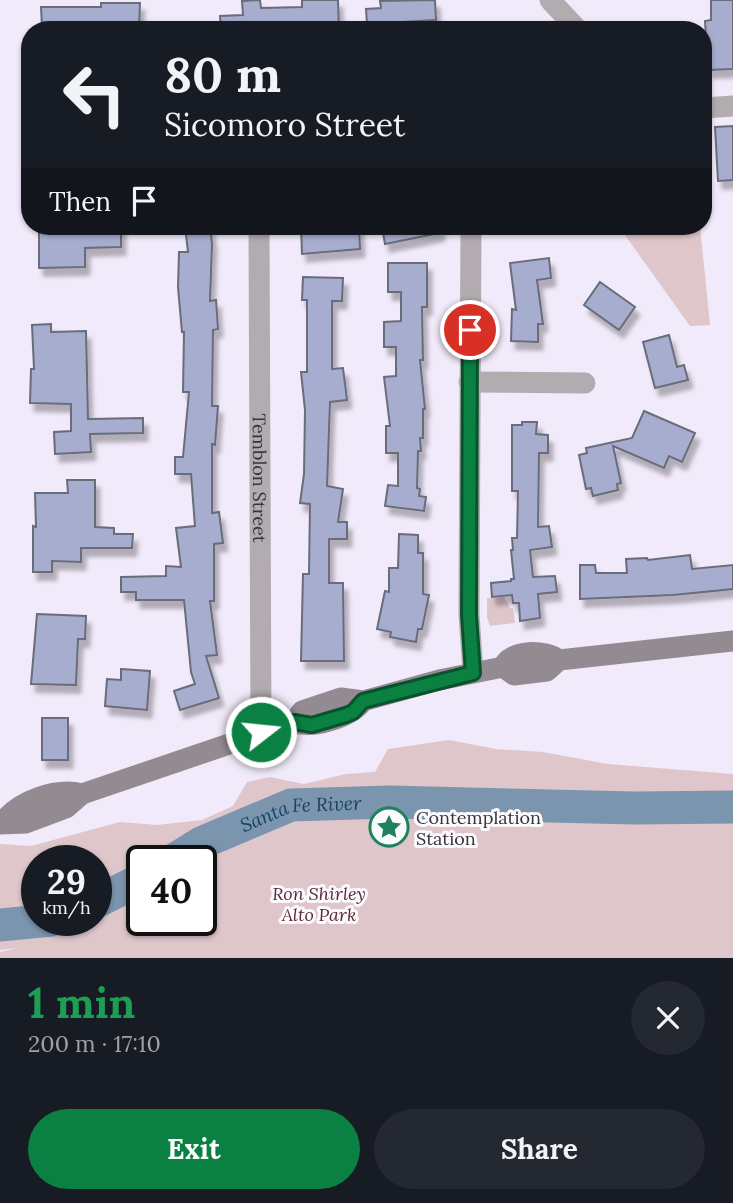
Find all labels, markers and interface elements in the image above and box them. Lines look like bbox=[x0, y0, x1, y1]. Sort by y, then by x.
text: 80 m bbox=[164, 43, 281, 105]
icon: left bbox=[49, 49, 140, 140]
text: Sicomoro Street bbox=[164, 104, 405, 145]
icon: arrive bbox=[125, 182, 163, 220]
text: Then bbox=[49, 185, 111, 218]
pin bbox=[440, 300, 500, 360]
icon: arrive bbox=[451, 311, 489, 349]
street label: Temblon Street bbox=[248, 413, 272, 543]
position arrow bbox=[224, 695, 298, 769]
water label: Santa Fe River bbox=[236, 791, 362, 837]
place icon: Contemplation Station bbox=[368, 806, 410, 848]
place label: Contemplation Station bbox=[416, 806, 541, 850]
speed limit sign: 40 bbox=[126, 845, 217, 936]
text: 29 bbox=[47, 859, 86, 904]
park label: Ron Shirley Alto Park bbox=[272, 882, 366, 926]
text: km/h bbox=[42, 896, 91, 919]
text: 1 min bbox=[28, 976, 135, 1030]
button: close bbox=[631, 981, 705, 1055]
text: 200 m · 17:10 bbox=[28, 1029, 161, 1058]
button: Exit bbox=[28, 1109, 360, 1189]
button: Share bbox=[374, 1109, 705, 1189]

